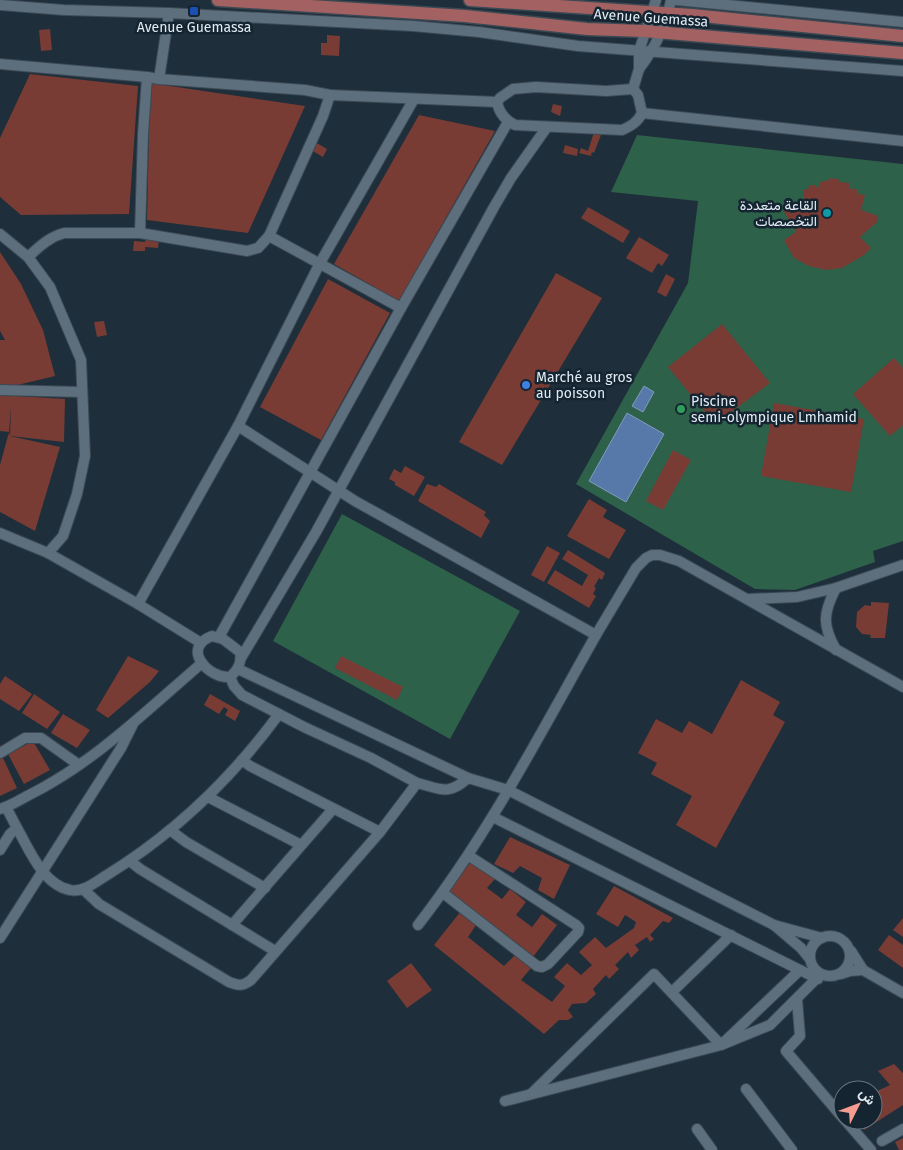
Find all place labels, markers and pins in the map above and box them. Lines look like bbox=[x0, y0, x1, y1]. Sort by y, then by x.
marker: Avenue Guemassa bbox=[188, 5, 200, 17]
place label: Avenue Guemassa bbox=[137, 19, 251, 36]
place label: القاعة متعددة التخصصات bbox=[740, 197, 817, 230]
marker: القاعة متعددة التخصصات bbox=[821, 207, 833, 219]
place label: Marché au gros au poisson bbox=[536, 369, 633, 402]
marker: Marché au gros au poisson bbox=[520, 379, 532, 391]
place label: Piscine semi-olympique Lmhamid bbox=[691, 393, 857, 426]
marker: Piscine semi-olympique Lmhamid bbox=[675, 403, 687, 415]

